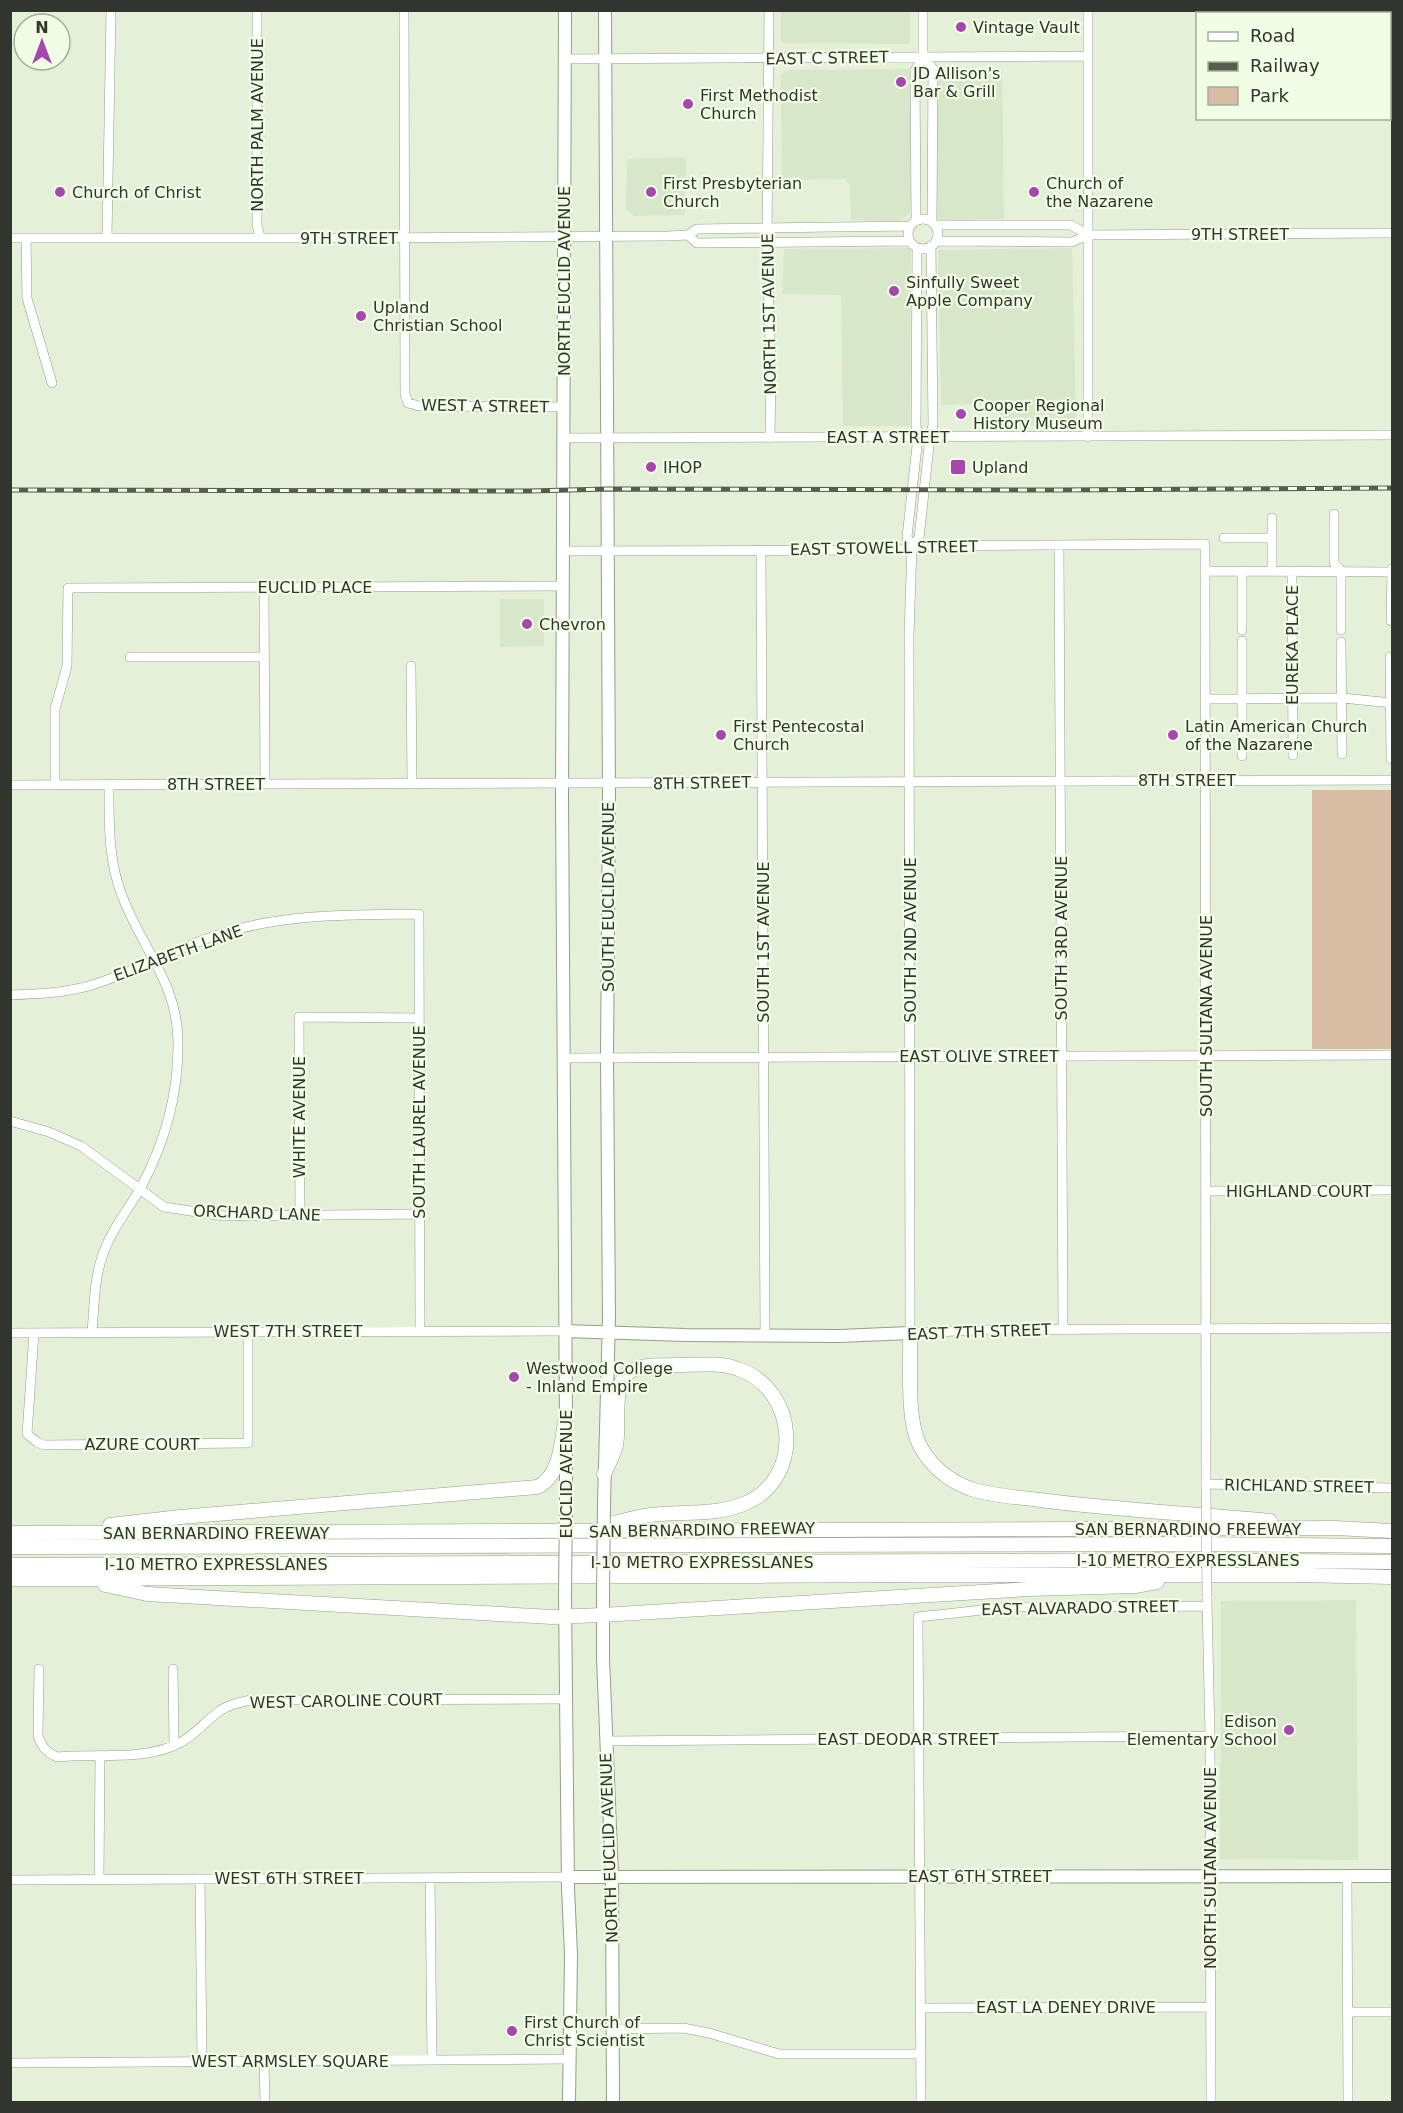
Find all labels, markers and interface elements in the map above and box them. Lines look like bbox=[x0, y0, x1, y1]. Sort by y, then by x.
north arrow bbox=[12, 12, 72, 72]
legend bbox=[1196, 12, 1391, 120]
text: N bbox=[35, 18, 49, 37]
place label: Vintage Vault bbox=[973, 18, 1080, 37]
marker: Vintage Vault bbox=[954, 20, 968, 34]
text: Road bbox=[1250, 25, 1295, 46]
street label: NORTH PALM AVENUE bbox=[248, 38, 267, 212]
street label: EAST C STREET bbox=[765, 47, 889, 69]
text: Railway bbox=[1250, 55, 1320, 76]
place label: JD Allison's Bar & Grill bbox=[912, 64, 1000, 101]
marker: JD Allison's Bar & Grill bbox=[894, 75, 908, 89]
text: Park bbox=[1250, 85, 1289, 106]
place label: First Methodist Church bbox=[700, 86, 818, 123]
marker: First Methodist Church bbox=[681, 97, 695, 111]
place label: First Presbyterian Church bbox=[663, 174, 802, 211]
place label: Church of the Nazarene bbox=[1046, 174, 1153, 211]
place label: Church of Christ bbox=[72, 183, 201, 202]
marker: Church of Christ bbox=[53, 185, 67, 199]
marker: First Presbyterian Church bbox=[644, 185, 658, 199]
marker: Church of the Nazarene bbox=[1027, 185, 1041, 199]
street label: NORTH EUCLID AVENUE bbox=[555, 186, 574, 376]
street label: 9TH STREET bbox=[1191, 225, 1289, 244]
street label: 9TH STREET bbox=[300, 229, 398, 248]
street label: NORTH 1ST AVENUE bbox=[758, 233, 780, 395]
place label: Sinfully Sweet Apple Company bbox=[906, 273, 1033, 310]
marker: Sinfully Sweet Apple Company bbox=[887, 284, 901, 298]
place label: Upland Christian School bbox=[373, 298, 503, 335]
marker: Upland Christian School bbox=[354, 309, 368, 323]
street label: WEST A STREET bbox=[421, 395, 549, 417]
place label: Cooper Regional History Museum bbox=[973, 396, 1104, 433]
marker: Cooper Regional History Museum bbox=[954, 407, 968, 421]
street label: EAST A STREET bbox=[826, 428, 950, 447]
place label: IHOP bbox=[663, 458, 702, 477]
marker: Upland bbox=[949, 458, 967, 476]
place label: Upland bbox=[972, 458, 1028, 477]
marker: IHOP bbox=[644, 460, 658, 474]
street label: EAST STOWELL STREET bbox=[790, 537, 979, 559]
street label: EUCLID PLACE bbox=[258, 578, 372, 597]
street label: EUREKA PLACE bbox=[1283, 585, 1302, 705]
place label: Chevron bbox=[539, 615, 606, 634]
marker: Chevron bbox=[520, 617, 534, 631]
place label: First Pentecostal Church bbox=[733, 717, 864, 754]
place label: Latin American Church of the Nazarene bbox=[1185, 717, 1368, 754]
marker: First Pentecostal Church bbox=[714, 728, 728, 742]
marker: Latin American Church of the Nazarene bbox=[1166, 728, 1180, 742]
street label: 8TH STREET bbox=[1138, 771, 1236, 790]
street label: 8TH STREET bbox=[653, 773, 751, 793]
street label: 8TH STREET bbox=[167, 775, 265, 794]
street label: SOUTH EUCLID AVENUE bbox=[599, 802, 618, 992]
street label: SOUTH 3RD AVENUE bbox=[1052, 856, 1071, 1020]
street label: SOUTH 2ND AVENUE bbox=[901, 857, 920, 1023]
street label: SOUTH 1ST AVENUE bbox=[754, 861, 773, 1023]
street label: SOUTH SULTANA AVENUE bbox=[1197, 915, 1216, 1117]
street label: ELIZABETH LANE bbox=[111, 921, 245, 985]
street label: SOUTH LAUREL AVENUE bbox=[410, 1025, 429, 1219]
street label: EAST OLIVE STREET bbox=[899, 1047, 1059, 1066]
street label: WHITE AVENUE bbox=[290, 1056, 309, 1178]
street label: HIGHLAND COURT bbox=[1226, 1182, 1372, 1201]
street label: ORCHARD LANE bbox=[193, 1201, 321, 1225]
street label: EAST 7TH STREET bbox=[907, 1320, 1052, 1344]
street label: WEST 7TH STREET bbox=[213, 1322, 363, 1341]
place label: Westwood College - Inland Empire bbox=[526, 1359, 673, 1396]
marker: Westwood College - Inland Empire bbox=[507, 1370, 521, 1384]
street label: EUCLID AVENUE bbox=[557, 1410, 576, 1538]
street label: AZURE COURT bbox=[84, 1435, 200, 1454]
street label: RICHLAND STREET bbox=[1224, 1475, 1374, 1497]
street label: SAN BERNARDINO FREEWAY bbox=[589, 1519, 816, 1541]
street label: SAN BERNARDINO FREEWAY bbox=[1075, 1520, 1301, 1539]
street label: SAN BERNARDINO FREEWAY bbox=[103, 1524, 329, 1543]
street label: I-10 METRO EXPRESSLANES bbox=[1076, 1551, 1300, 1570]
street label: I-10 METRO EXPRESSLANES bbox=[590, 1553, 814, 1572]
street label: I-10 METRO EXPRESSLANES bbox=[104, 1555, 328, 1574]
street label: EAST ALVARADO STREET bbox=[981, 1597, 1179, 1619]
street label: WEST CAROLINE COURT bbox=[249, 1690, 443, 1712]
place label: Edison Elementary School bbox=[1127, 1712, 1277, 1749]
marker: Edison Elementary School bbox=[1282, 1723, 1296, 1737]
street label: EAST DEODAR STREET bbox=[817, 1730, 999, 1749]
street label: NORTH EUCLID AVENUE bbox=[596, 1753, 622, 1943]
street label: NORTH SULTANA AVENUE bbox=[1201, 1767, 1220, 1969]
street label: EAST 6TH STREET bbox=[908, 1867, 1052, 1886]
street label: WEST 6TH STREET bbox=[214, 1869, 364, 1888]
street label: EAST LA DENEY DRIVE bbox=[976, 1998, 1156, 2017]
place label: First Church of Christ Scientist bbox=[524, 2013, 645, 2050]
marker: First Church of Christ Scientist bbox=[505, 2024, 519, 2038]
street label: WEST ARMSLEY SQUARE bbox=[191, 2052, 389, 2071]

